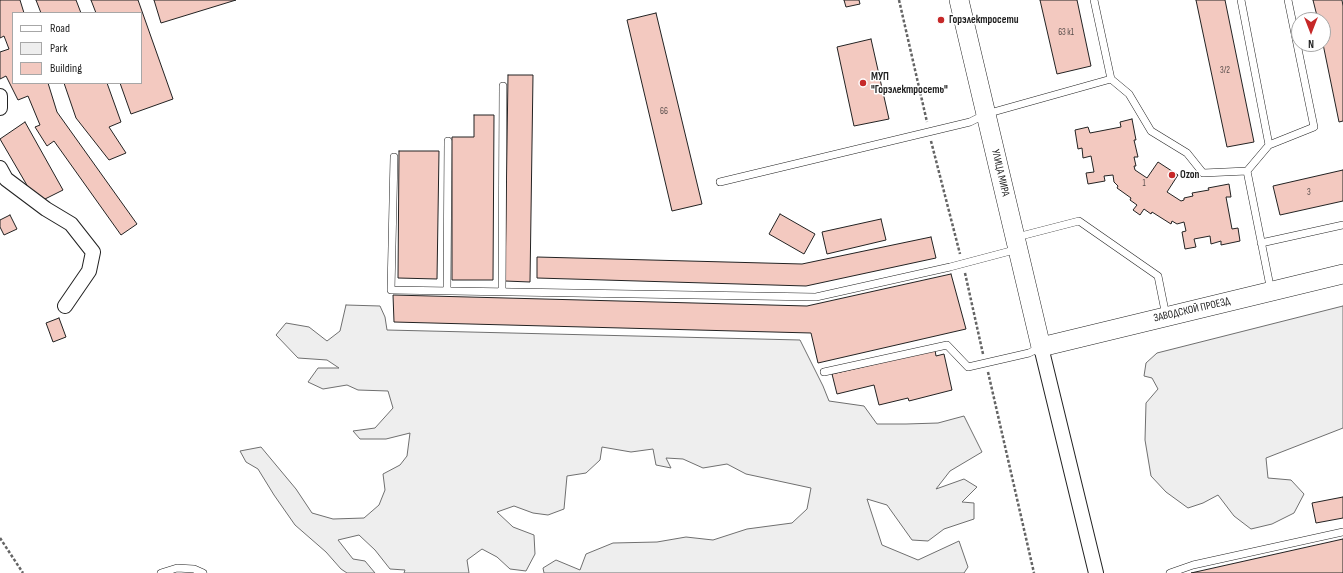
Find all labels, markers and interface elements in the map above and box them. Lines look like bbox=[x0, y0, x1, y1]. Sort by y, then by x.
legend bbox=[12, 12, 142, 84]
north arrow bbox=[1291, 12, 1331, 52]
place label: Горэлектросети bbox=[949, 13, 1019, 27]
marker: Горэлектросети bbox=[936, 15, 946, 25]
text: Road bbox=[50, 21, 70, 36]
house number: 63 к1 bbox=[1058, 28, 1074, 38]
text: N bbox=[1308, 37, 1314, 50]
text: Park bbox=[50, 41, 68, 56]
text: Building bbox=[50, 61, 82, 76]
house number: 3/2 bbox=[1220, 66, 1230, 76]
place label: МУП "Горэлектросеть" bbox=[871, 70, 948, 96]
marker: МУП "Горэлектросеть" bbox=[858, 78, 868, 88]
house number: 66 bbox=[660, 107, 668, 117]
street label: УЛИЦА МИРА bbox=[988, 148, 1012, 198]
place label: Ozon bbox=[1180, 168, 1199, 182]
marker: Ozon bbox=[1167, 170, 1177, 180]
house number: 1 bbox=[1142, 179, 1146, 189]
house number: 3 bbox=[1307, 188, 1311, 198]
street label: ЗАВОДСКОЙ ПРОЕЗД bbox=[1152, 295, 1232, 325]

